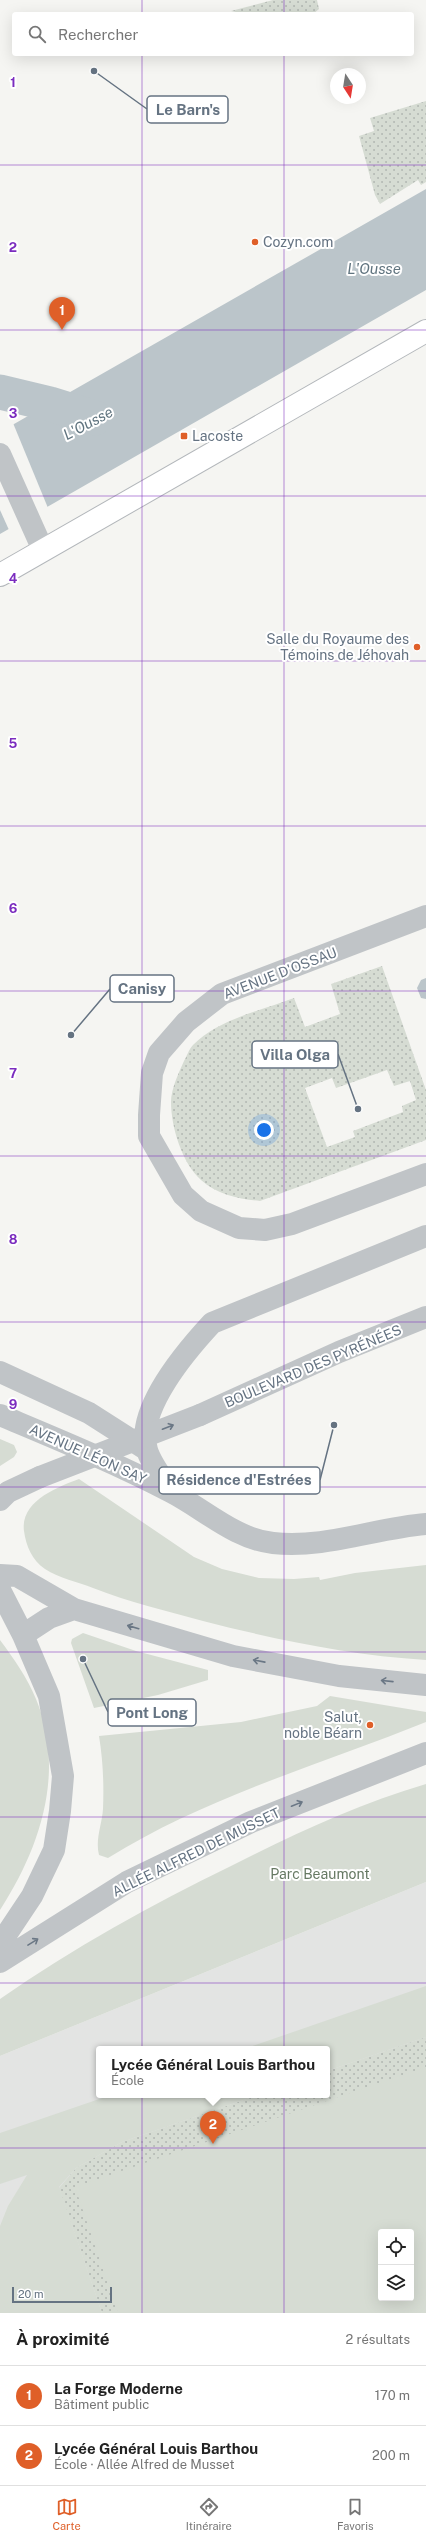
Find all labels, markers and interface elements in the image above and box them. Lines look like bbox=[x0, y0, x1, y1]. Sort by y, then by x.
search box bbox=[12, 12, 414, 56]
icon: search bbox=[26, 23, 48, 45]
text: Rechercher bbox=[58, 26, 138, 43]
north arrow bbox=[330, 68, 366, 104]
text: 1 bbox=[10, 75, 16, 90]
callout: Le Barn's bbox=[147, 96, 228, 123]
text: Le Barn's bbox=[156, 101, 220, 118]
place label: Cozyn.com bbox=[263, 234, 333, 250]
marker: Cozyn.com bbox=[250, 237, 260, 247]
text: 2 bbox=[9, 240, 17, 255]
water label: L'Ousse bbox=[347, 260, 401, 277]
pin: 1 bbox=[49, 297, 75, 330]
water label: L'Ousse bbox=[60, 403, 116, 443]
text: 3 bbox=[9, 406, 18, 421]
place label: Lacoste bbox=[192, 428, 243, 444]
marker: Lacoste bbox=[179, 431, 189, 441]
text: 4 bbox=[9, 571, 18, 586]
place label: Salle du Royaume des Témoins de Jéhovah bbox=[266, 631, 409, 663]
marker: Salle du Royaume des Témoins de Jéhovah bbox=[412, 642, 422, 652]
text: 5 bbox=[9, 736, 18, 751]
text: 6 bbox=[9, 901, 18, 916]
street label: AVENUE D'OSSAU bbox=[221, 944, 339, 1002]
callout: Canisy bbox=[110, 975, 174, 1002]
text: Canisy bbox=[118, 980, 167, 997]
callout: Villa Olga bbox=[252, 1041, 338, 1068]
text: Villa Olga bbox=[260, 1046, 330, 1063]
text: 7 bbox=[9, 1066, 17, 1081]
your location bbox=[254, 1120, 274, 1140]
text: 8 bbox=[9, 1232, 18, 1247]
street label: BOULEVARD DES PYRÉNÉES bbox=[222, 1320, 404, 1411]
text: 9 bbox=[9, 1397, 17, 1412]
street label: AVENUE LÉON SAY bbox=[27, 1420, 150, 1487]
one-way arrow bbox=[161, 1423, 173, 1431]
callout: Résidence d'Estrées bbox=[159, 1467, 320, 1494]
text: Résidence d'Estrées bbox=[166, 1471, 312, 1488]
one-way arrow bbox=[127, 1623, 140, 1630]
one-way arrow bbox=[253, 1657, 266, 1665]
one-way arrow bbox=[381, 1677, 394, 1685]
callout: Pont Long bbox=[108, 1699, 196, 1726]
text: Pont Long bbox=[116, 1704, 189, 1721]
place label: Salut, noble Béarn bbox=[284, 1709, 362, 1741]
marker: Salut, noble Béarn bbox=[365, 1720, 375, 1730]
one-way arrow bbox=[290, 1800, 302, 1808]
street label: ALLÉE ALFRED DE MUSSET bbox=[109, 1803, 282, 1900]
park label: Parc Beaumont bbox=[270, 1866, 370, 1882]
one-way arrow bbox=[27, 1937, 39, 1945]
popup bbox=[96, 2046, 330, 2098]
text: Lycée Général Louis Barthou bbox=[111, 2056, 315, 2073]
text: École bbox=[111, 2073, 144, 2088]
pin: 2 bbox=[200, 2111, 226, 2144]
map controls bbox=[378, 2229, 414, 2301]
button: locate bbox=[378, 2229, 414, 2265]
button: layers bbox=[378, 2265, 414, 2301]
scale bar bbox=[12, 2285, 112, 2304]
text: 20 m bbox=[18, 2288, 43, 2300]
text: À proximité bbox=[16, 2329, 110, 2349]
text: 2 résultats bbox=[346, 2332, 410, 2347]
text: La Forge Moderne bbox=[54, 2380, 183, 2397]
text: 1 bbox=[26, 2388, 32, 2403]
text: 170 m bbox=[375, 2388, 410, 2403]
text: Bâtiment public bbox=[54, 2397, 149, 2412]
text: Lycée Général Louis Barthou bbox=[54, 2440, 258, 2457]
text: 2 bbox=[25, 2448, 33, 2463]
text: 200 m bbox=[372, 2448, 410, 2463]
text: École · Allée Alfred de Musset bbox=[54, 2457, 234, 2472]
tab: Carte bbox=[53, 2496, 81, 2532]
tab: Itinéraire bbox=[186, 2496, 232, 2532]
tab: Favoris bbox=[337, 2496, 373, 2532]

